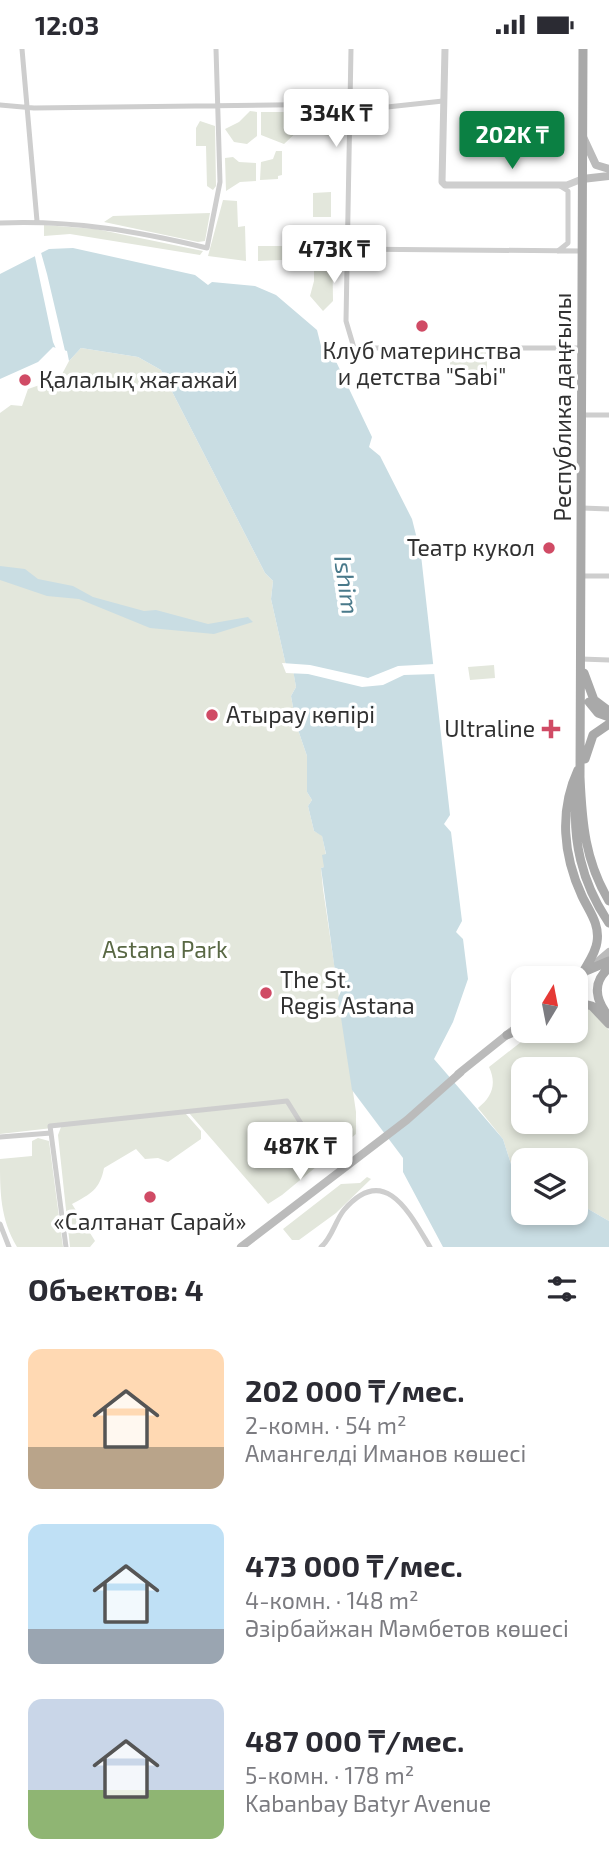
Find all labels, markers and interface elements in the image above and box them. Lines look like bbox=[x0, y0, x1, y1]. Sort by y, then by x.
text: 12:03 bbox=[35, 9, 99, 40]
pin: 334K ₸ bbox=[279, 90, 393, 149]
text: 334K ₸ bbox=[300, 98, 372, 126]
pin: 202K ₸ bbox=[455, 111, 569, 171]
text: 202K ₸ bbox=[475, 120, 549, 148]
pin: 473K ₸ bbox=[277, 225, 391, 285]
text: 473K ₸ bbox=[298, 234, 370, 262]
street label: Республика даңғылы bbox=[548, 293, 577, 521]
marker: Клуб материнства и детства "Sabi" bbox=[414, 318, 430, 334]
place label: Клуб материнства и детства "Sabi" bbox=[322, 336, 522, 390]
place label: Қалалық жағажай bbox=[39, 365, 238, 393]
marker: Қалалық жағажай bbox=[17, 372, 33, 388]
place label: Театр кукол bbox=[407, 533, 535, 562]
marker: Театр кукол bbox=[541, 540, 557, 556]
water label: Ishim bbox=[329, 553, 366, 616]
place label: Атырау көпірі bbox=[226, 700, 375, 729]
marker: Атырау көпірі bbox=[204, 707, 220, 723]
place label: Ultraline bbox=[444, 714, 535, 742]
marker: Ultraline bbox=[541, 719, 561, 739]
park label: Astana Park bbox=[102, 935, 228, 963]
place label: The St. Regis Astana bbox=[280, 965, 415, 1019]
north arrow bbox=[511, 966, 588, 1043]
map controls bbox=[511, 966, 588, 1225]
marker: The St. Regis Astana bbox=[258, 985, 274, 1001]
button: locate bbox=[511, 1057, 588, 1134]
pin: 487K ₸ bbox=[243, 1123, 357, 1182]
text: 487K ₸ bbox=[263, 1131, 337, 1159]
button: layers bbox=[511, 1148, 588, 1225]
marker: «Салтанат Сарай» bbox=[142, 1189, 158, 1205]
place label: «Салтанат Сарай» bbox=[54, 1207, 246, 1235]
icon: filters bbox=[543, 1270, 581, 1308]
text: Объектов: 4 bbox=[28, 1271, 204, 1307]
text: 202 000 ₸/мес. bbox=[245, 1372, 465, 1408]
icon: home bbox=[84, 1377, 168, 1461]
text: 2-комн. · 54 m² bbox=[245, 1411, 406, 1439]
text: Амангелді Иманов көшесі bbox=[245, 1439, 526, 1467]
text: 473 000 ₸/мес. bbox=[245, 1547, 463, 1583]
icon: home bbox=[84, 1552, 168, 1636]
text: 4-комн. · 148 m² bbox=[245, 1586, 418, 1614]
text: Әзірбайжан Мәмбетов көшесі bbox=[245, 1614, 569, 1642]
text: 487 000 ₸/мес. bbox=[245, 1722, 464, 1758]
icon: home bbox=[84, 1727, 168, 1811]
text: 5-комн. · 178 m² bbox=[245, 1761, 414, 1789]
text: Kabanbay Batyr Avenue bbox=[245, 1789, 491, 1817]

